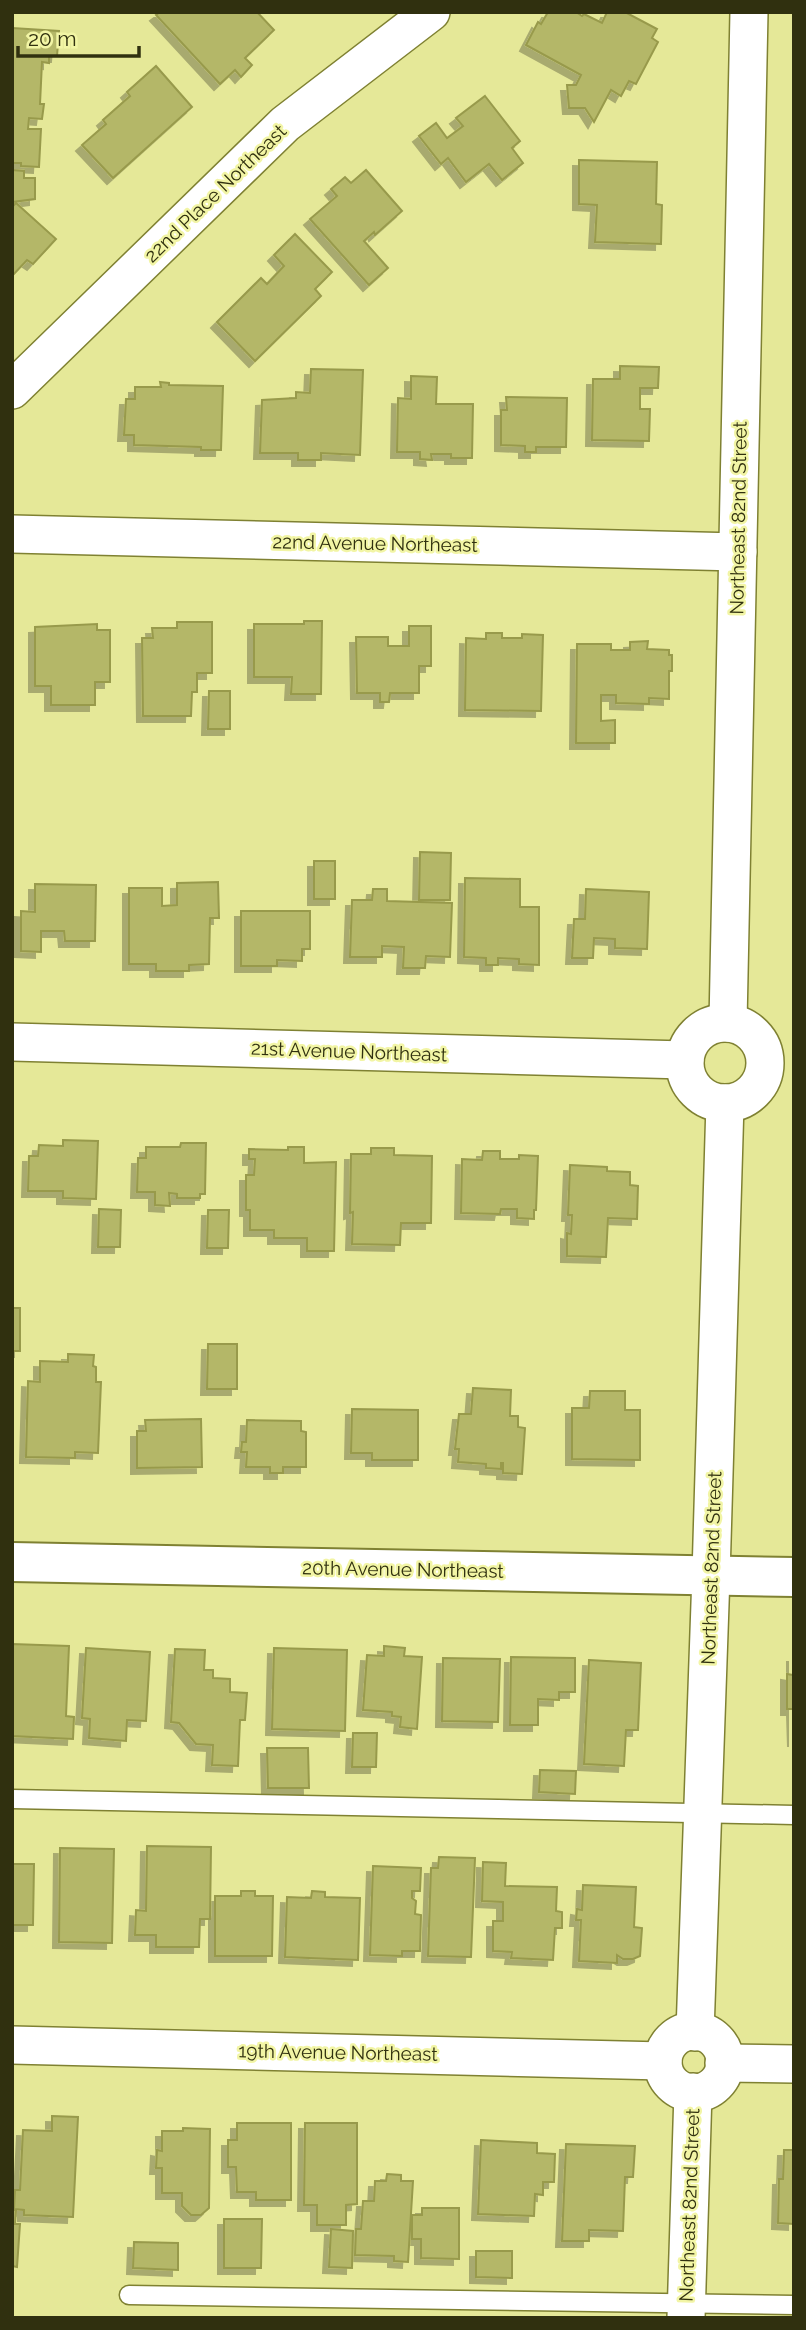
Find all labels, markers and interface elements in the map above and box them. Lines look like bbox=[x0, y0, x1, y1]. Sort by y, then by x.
scale bar bbox=[18, 14, 138, 58]
text: 20 m bbox=[28, 26, 76, 51]
street label: 22nd Place Northeast bbox=[140, 119, 291, 266]
street label: Northeast 82nd Street bbox=[725, 420, 751, 615]
street label: 22nd Avenue Northeast bbox=[272, 530, 479, 556]
street label: 21st Avenue Northeast bbox=[251, 1037, 448, 1065]
street label: Northeast 82nd Street bbox=[697, 1470, 725, 1665]
street label: 20th Avenue Northeast bbox=[302, 1556, 505, 1582]
street label: 19th Avenue Northeast bbox=[238, 2039, 439, 2065]
street label: Northeast 82nd Street bbox=[675, 2107, 703, 2302]

